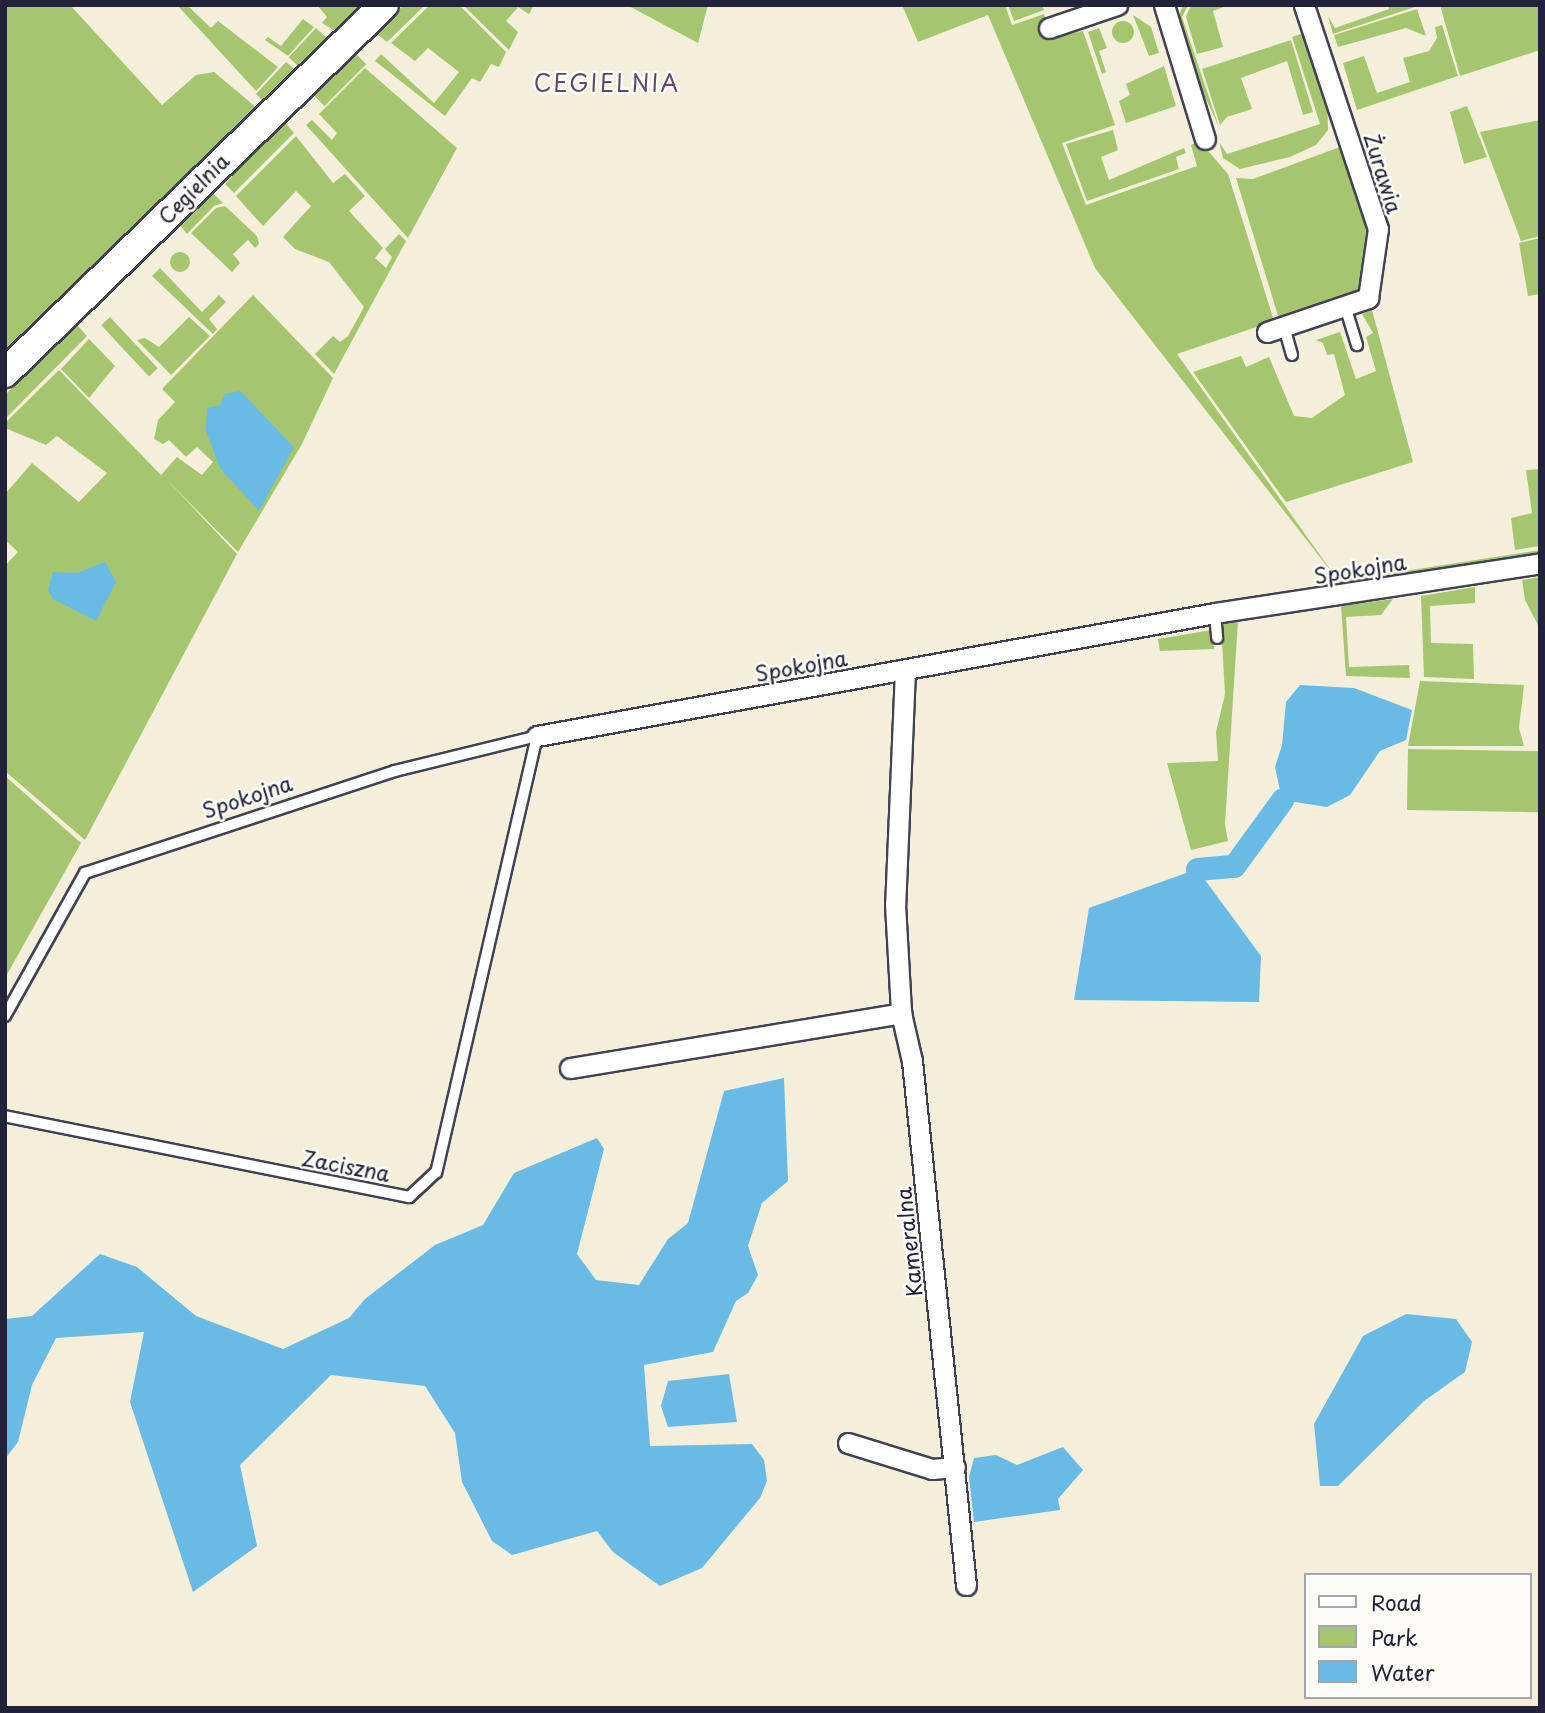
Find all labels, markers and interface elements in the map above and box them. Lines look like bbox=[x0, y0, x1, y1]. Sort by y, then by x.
district label: CEGIELNIA bbox=[535, 69, 679, 97]
street label: Żurawia bbox=[1360, 130, 1408, 216]
street label: Cegielnia bbox=[152, 147, 234, 229]
street label: Spokojna bbox=[1312, 548, 1408, 588]
street label: Spokojna bbox=[753, 645, 849, 685]
street label: Spokojna bbox=[199, 770, 295, 822]
street label: Zaciszna bbox=[300, 1144, 392, 1186]
street label: Kameralna bbox=[890, 1186, 926, 1298]
legend bbox=[1304, 1573, 1531, 1699]
text: Road bbox=[1371, 1586, 1422, 1618]
text: Park bbox=[1371, 1621, 1418, 1653]
text: Water bbox=[1371, 1656, 1434, 1688]

